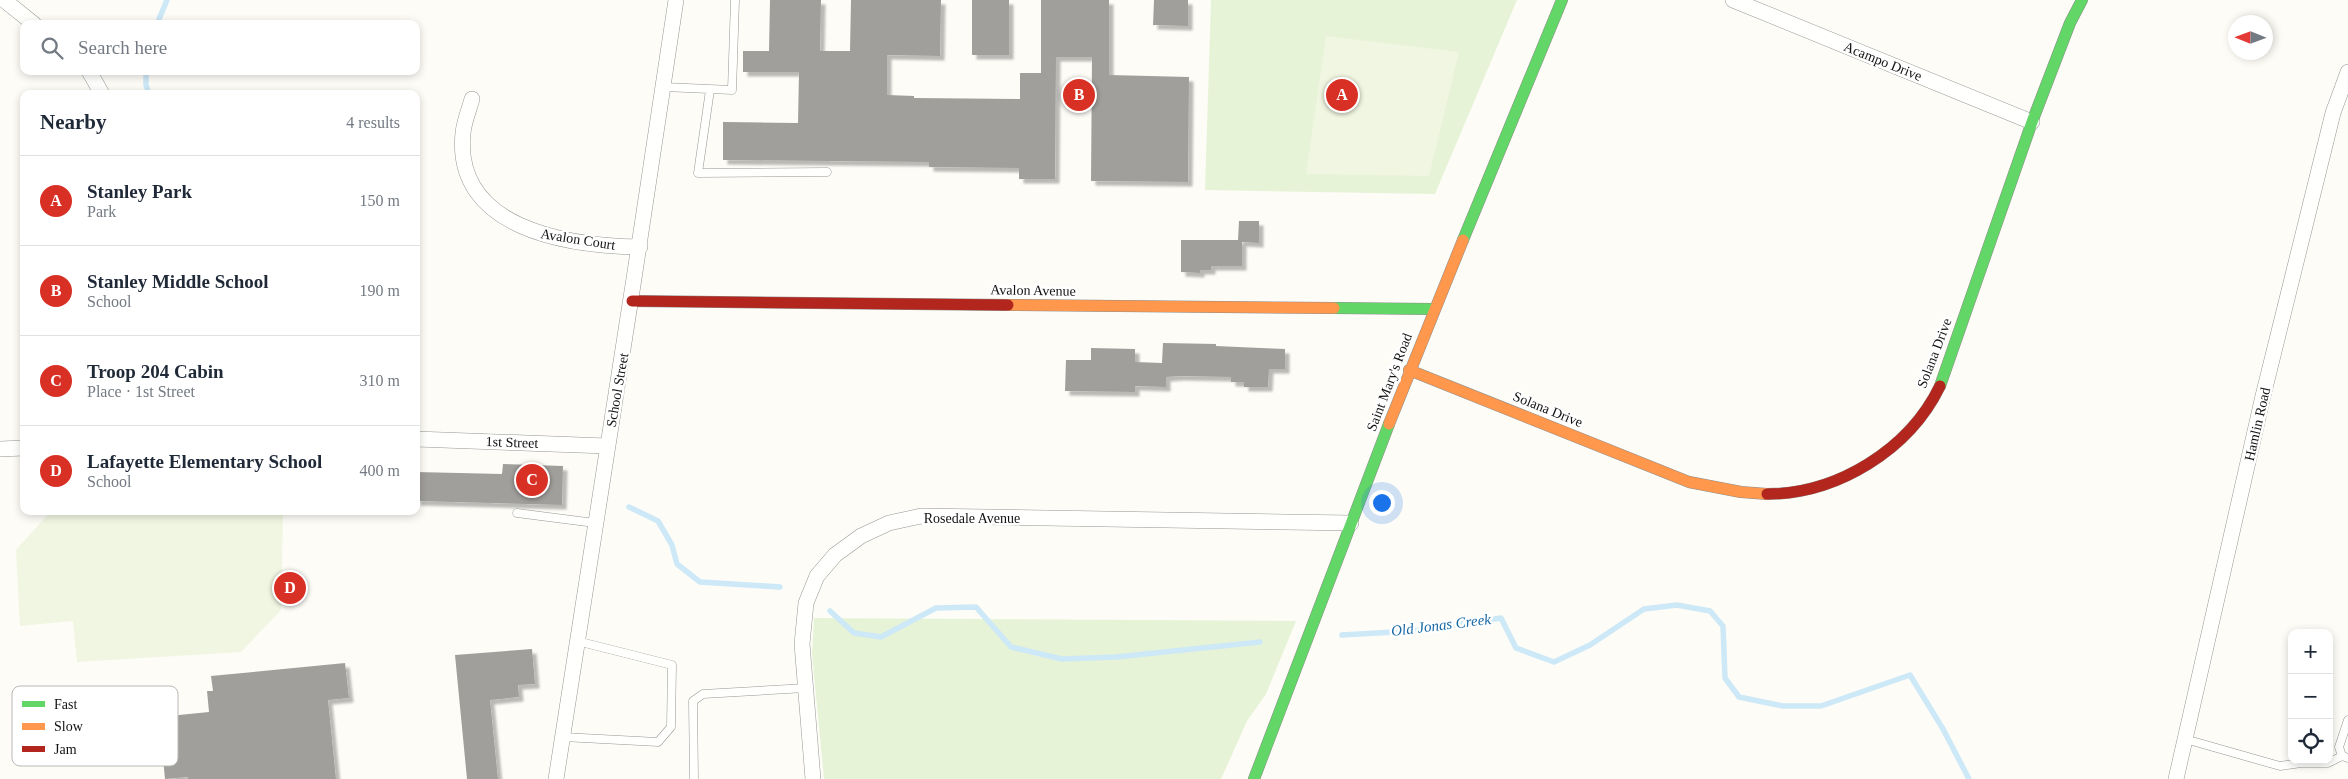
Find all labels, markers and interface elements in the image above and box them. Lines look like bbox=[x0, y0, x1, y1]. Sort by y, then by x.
north arrow bbox=[2228, 15, 2273, 60]
search box bbox=[20, 20, 420, 75]
icon: search bbox=[38, 34, 66, 62]
text: Search here bbox=[78, 37, 167, 58]
street label: Acampo Drive bbox=[1842, 39, 1924, 84]
pin: B bbox=[1063, 76, 1095, 114]
pin: A bbox=[1326, 76, 1358, 114]
text: Nearby bbox=[40, 110, 107, 134]
text: 4 results bbox=[346, 114, 400, 131]
text: Stanley Park bbox=[87, 181, 192, 202]
text: A bbox=[50, 192, 62, 209]
text: 150 m bbox=[360, 192, 400, 209]
text: Park bbox=[87, 203, 116, 220]
street label: Avalon Court bbox=[539, 226, 617, 253]
text: Stanley Middle School bbox=[87, 271, 269, 292]
text: B bbox=[51, 282, 61, 299]
text: 190 m bbox=[360, 282, 400, 299]
street label: Avalon Avenue bbox=[990, 282, 1076, 299]
text: School bbox=[87, 293, 131, 310]
street label: Solana Drive bbox=[1914, 316, 1955, 390]
street label: Saint Mary's Road bbox=[1364, 331, 1415, 433]
street label: School Street bbox=[604, 352, 631, 428]
text: Troop 204 Cabin bbox=[87, 361, 224, 382]
text: C bbox=[50, 372, 62, 389]
text: 310 m bbox=[360, 372, 400, 389]
text: Place · 1st Street bbox=[87, 383, 195, 400]
street label: Hamlin Road bbox=[2242, 386, 2273, 462]
street label: Solana Drive bbox=[1511, 389, 1585, 430]
street label: 1st Street bbox=[485, 434, 539, 451]
text: Lafayette Elementary School bbox=[87, 451, 322, 472]
pin: C bbox=[516, 461, 548, 499]
text: D bbox=[50, 462, 62, 479]
text: 400 m bbox=[360, 462, 400, 479]
text: School bbox=[87, 473, 131, 490]
your location bbox=[1369, 490, 1395, 516]
street label: Rosedale Avenue bbox=[924, 511, 1020, 526]
pin: D bbox=[274, 569, 306, 607]
water label: Old Jonas Creek bbox=[1390, 611, 1492, 639]
map controls bbox=[2288, 629, 2333, 764]
button: + bbox=[2288, 629, 2333, 674]
button: − bbox=[2288, 674, 2333, 719]
legend bbox=[12, 686, 178, 766]
text: Fast bbox=[54, 697, 77, 712]
text: Slow bbox=[54, 719, 84, 734]
button: locate bbox=[2288, 719, 2333, 764]
text: Jam bbox=[54, 742, 77, 757]

